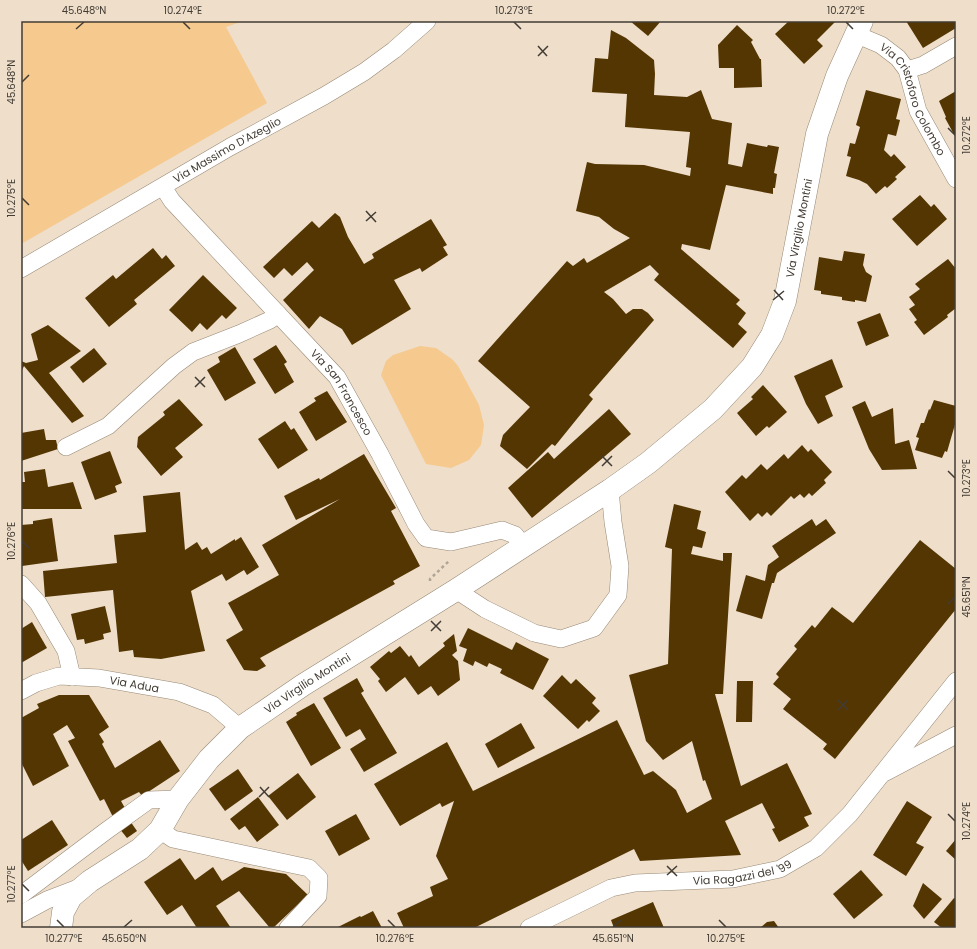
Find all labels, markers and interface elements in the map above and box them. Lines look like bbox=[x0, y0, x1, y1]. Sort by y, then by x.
text: 45.648°N bbox=[62, 3, 106, 18]
text: 10.274°E bbox=[164, 3, 202, 18]
text: 10.273°E bbox=[495, 3, 533, 18]
text: 10.272°E bbox=[827, 3, 865, 18]
street label: Via Cristoforo Colombo bbox=[877, 39, 949, 159]
text: 45.648°N bbox=[4, 60, 19, 104]
street label: Via Massimo D'Azeglio bbox=[170, 113, 284, 187]
text: 10.272°E bbox=[959, 116, 974, 154]
street label: Via Virgilio Montini bbox=[782, 177, 816, 279]
text: 10.275°E bbox=[4, 179, 19, 217]
street label: Via San Francesco bbox=[307, 346, 376, 438]
text: 10.273°E bbox=[959, 459, 974, 497]
text: 10.276°E bbox=[4, 522, 19, 560]
text: 45.651°N bbox=[959, 576, 974, 618]
street label: Via Virgilio Montini bbox=[261, 649, 354, 717]
street label: Via Adua bbox=[108, 672, 160, 696]
text: 10.274°E bbox=[959, 802, 974, 840]
street label: Via Ragazzi del '99 bbox=[692, 856, 795, 889]
text: 10.277°E bbox=[4, 865, 19, 903]
text: 10.277°E bbox=[45, 931, 83, 946]
text: 45.650°N bbox=[102, 931, 146, 946]
text: 10.276°E bbox=[376, 931, 414, 946]
text: 45.651°N bbox=[592, 931, 634, 946]
text: 10.275°E bbox=[707, 931, 745, 946]

